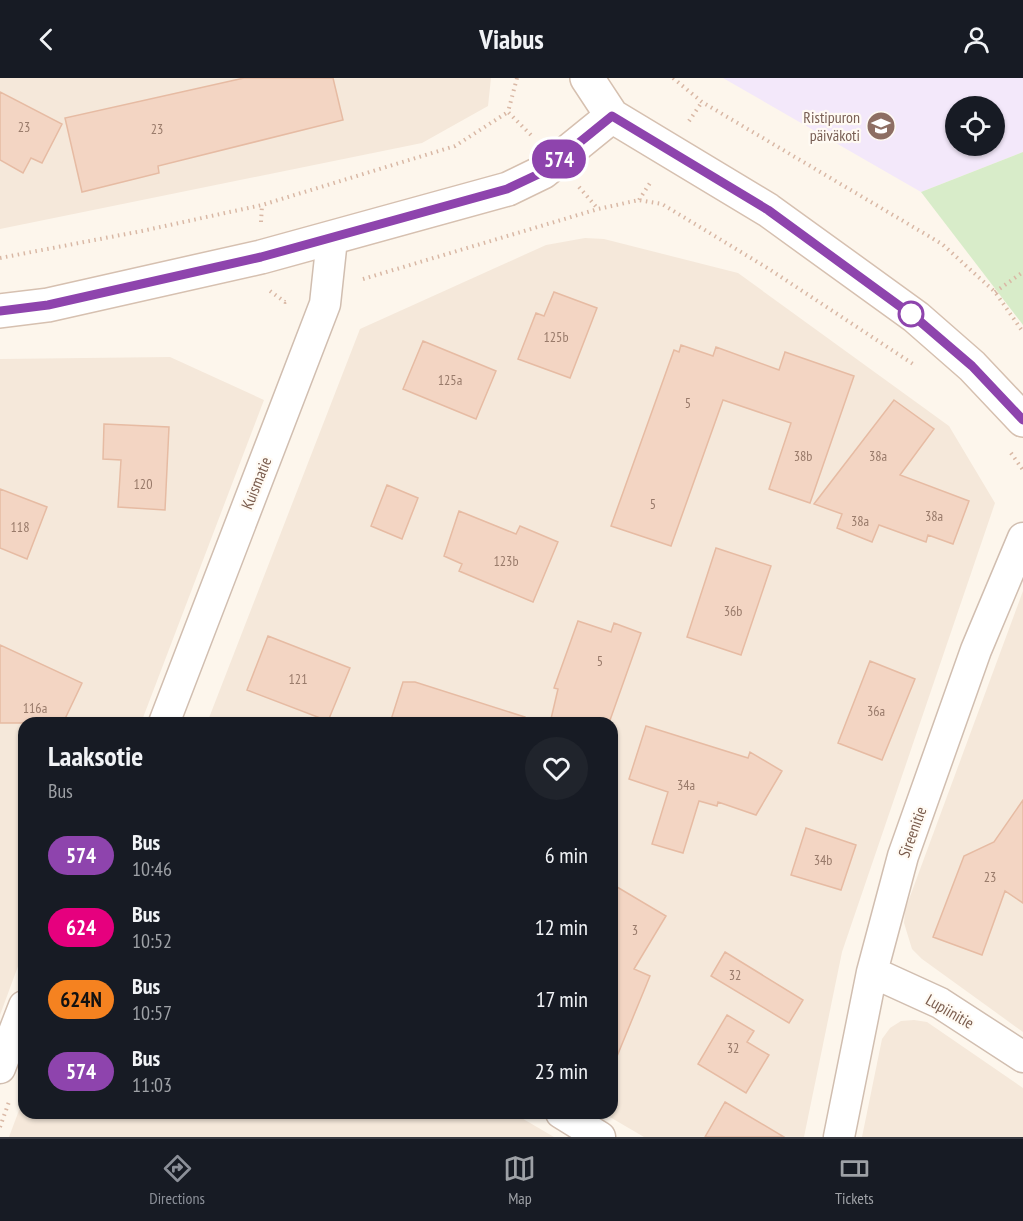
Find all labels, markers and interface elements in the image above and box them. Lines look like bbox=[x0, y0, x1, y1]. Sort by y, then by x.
text: Viabus bbox=[479, 22, 544, 56]
icon: back bbox=[30, 23, 63, 56]
icon: person bbox=[960, 23, 993, 56]
map controls bbox=[945, 96, 1005, 156]
button: locate bbox=[945, 96, 1005, 156]
place label: Ristipuron päiväkoti bbox=[803, 107, 860, 145]
school or university icon: Ristipuron päiväkoti bbox=[865, 110, 897, 142]
house number: 23 bbox=[18, 118, 30, 136]
house number: 23 bbox=[151, 120, 163, 138]
line badge: 574 bbox=[524, 140, 594, 178]
text: 574 bbox=[544, 146, 574, 173]
unlabelled marker bbox=[898, 301, 924, 327]
house number: 125b bbox=[544, 328, 568, 346]
house number: 125a bbox=[438, 371, 462, 389]
house number: 5 bbox=[685, 394, 691, 412]
house number: 38b bbox=[794, 447, 812, 465]
house number: 38a bbox=[869, 447, 887, 465]
street label: Kuismatie bbox=[236, 454, 276, 512]
house number: 120 bbox=[134, 475, 152, 493]
house number: 5 bbox=[650, 495, 656, 513]
house number: 38a bbox=[925, 507, 943, 525]
house number: 38a bbox=[851, 512, 869, 530]
house number: 118 bbox=[11, 518, 29, 536]
house number: 123b bbox=[494, 552, 518, 570]
house number: 36b bbox=[724, 602, 742, 620]
house number: 5 bbox=[597, 652, 603, 670]
house number: 121 bbox=[289, 670, 307, 688]
house number: 116a bbox=[23, 699, 47, 717]
house number: 36a bbox=[867, 702, 885, 720]
text: Laaksotie bbox=[48, 737, 143, 774]
button: heart bbox=[525, 737, 588, 800]
house number: 34a bbox=[677, 776, 695, 794]
text: Bus bbox=[48, 778, 73, 804]
street label: Sireenitie bbox=[894, 804, 930, 860]
text: Bus bbox=[132, 828, 160, 856]
text: 6 min bbox=[545, 841, 588, 869]
text: 574 bbox=[66, 842, 96, 869]
house number: 34b bbox=[814, 851, 832, 869]
text: 10:46 bbox=[132, 856, 172, 882]
house number: 23 bbox=[984, 868, 996, 886]
text: Bus bbox=[132, 900, 160, 928]
text: 12 min bbox=[535, 913, 588, 941]
text: 624 bbox=[66, 914, 96, 941]
house number: 3 bbox=[632, 921, 638, 939]
text: 10:52 bbox=[132, 928, 172, 954]
house number: 32 bbox=[729, 966, 741, 984]
text: Bus bbox=[132, 972, 160, 1000]
text: 17 min bbox=[536, 985, 588, 1013]
text: 624N bbox=[60, 986, 102, 1013]
street label: Lupiinitie bbox=[922, 989, 978, 1033]
text: 10:57 bbox=[132, 1000, 172, 1026]
house number: 32 bbox=[727, 1039, 739, 1057]
text: Bus bbox=[132, 1044, 160, 1072]
text: 23 min bbox=[535, 1057, 588, 1085]
text: 574 bbox=[66, 1058, 96, 1085]
text: 11:03 bbox=[132, 1072, 172, 1098]
tab: Directions bbox=[149, 1152, 205, 1208]
tab: Map bbox=[503, 1152, 536, 1208]
tab: Tickets bbox=[835, 1152, 874, 1208]

